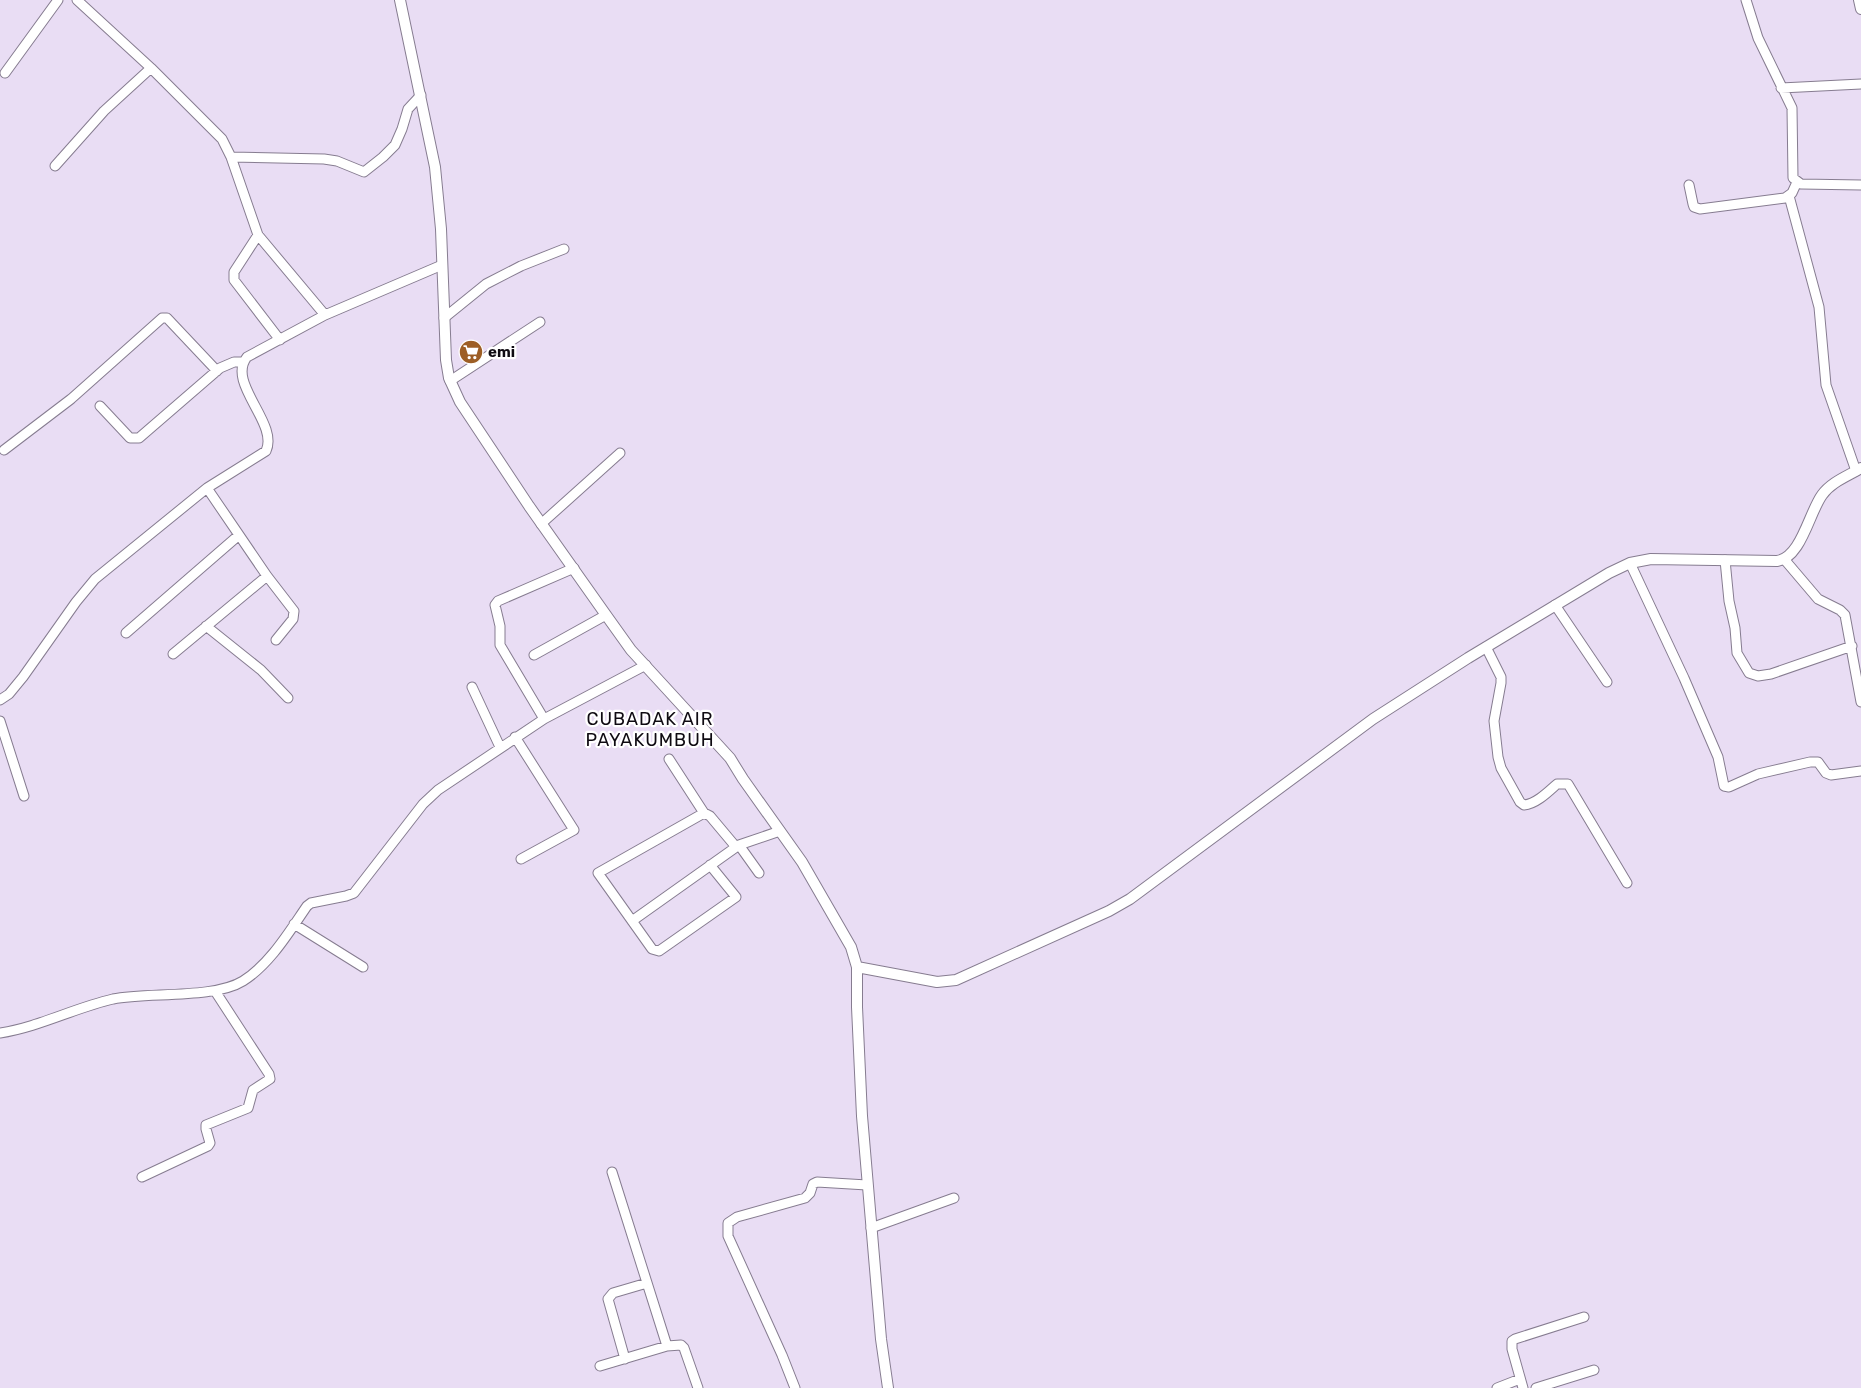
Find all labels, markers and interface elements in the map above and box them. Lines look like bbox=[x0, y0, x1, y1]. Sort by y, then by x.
supermarket icon: emi bbox=[458, 339, 484, 365]
place label: emi bbox=[488, 343, 515, 361]
district label: CUBADAK AIR PAYAKUMBUH bbox=[585, 708, 715, 751]

